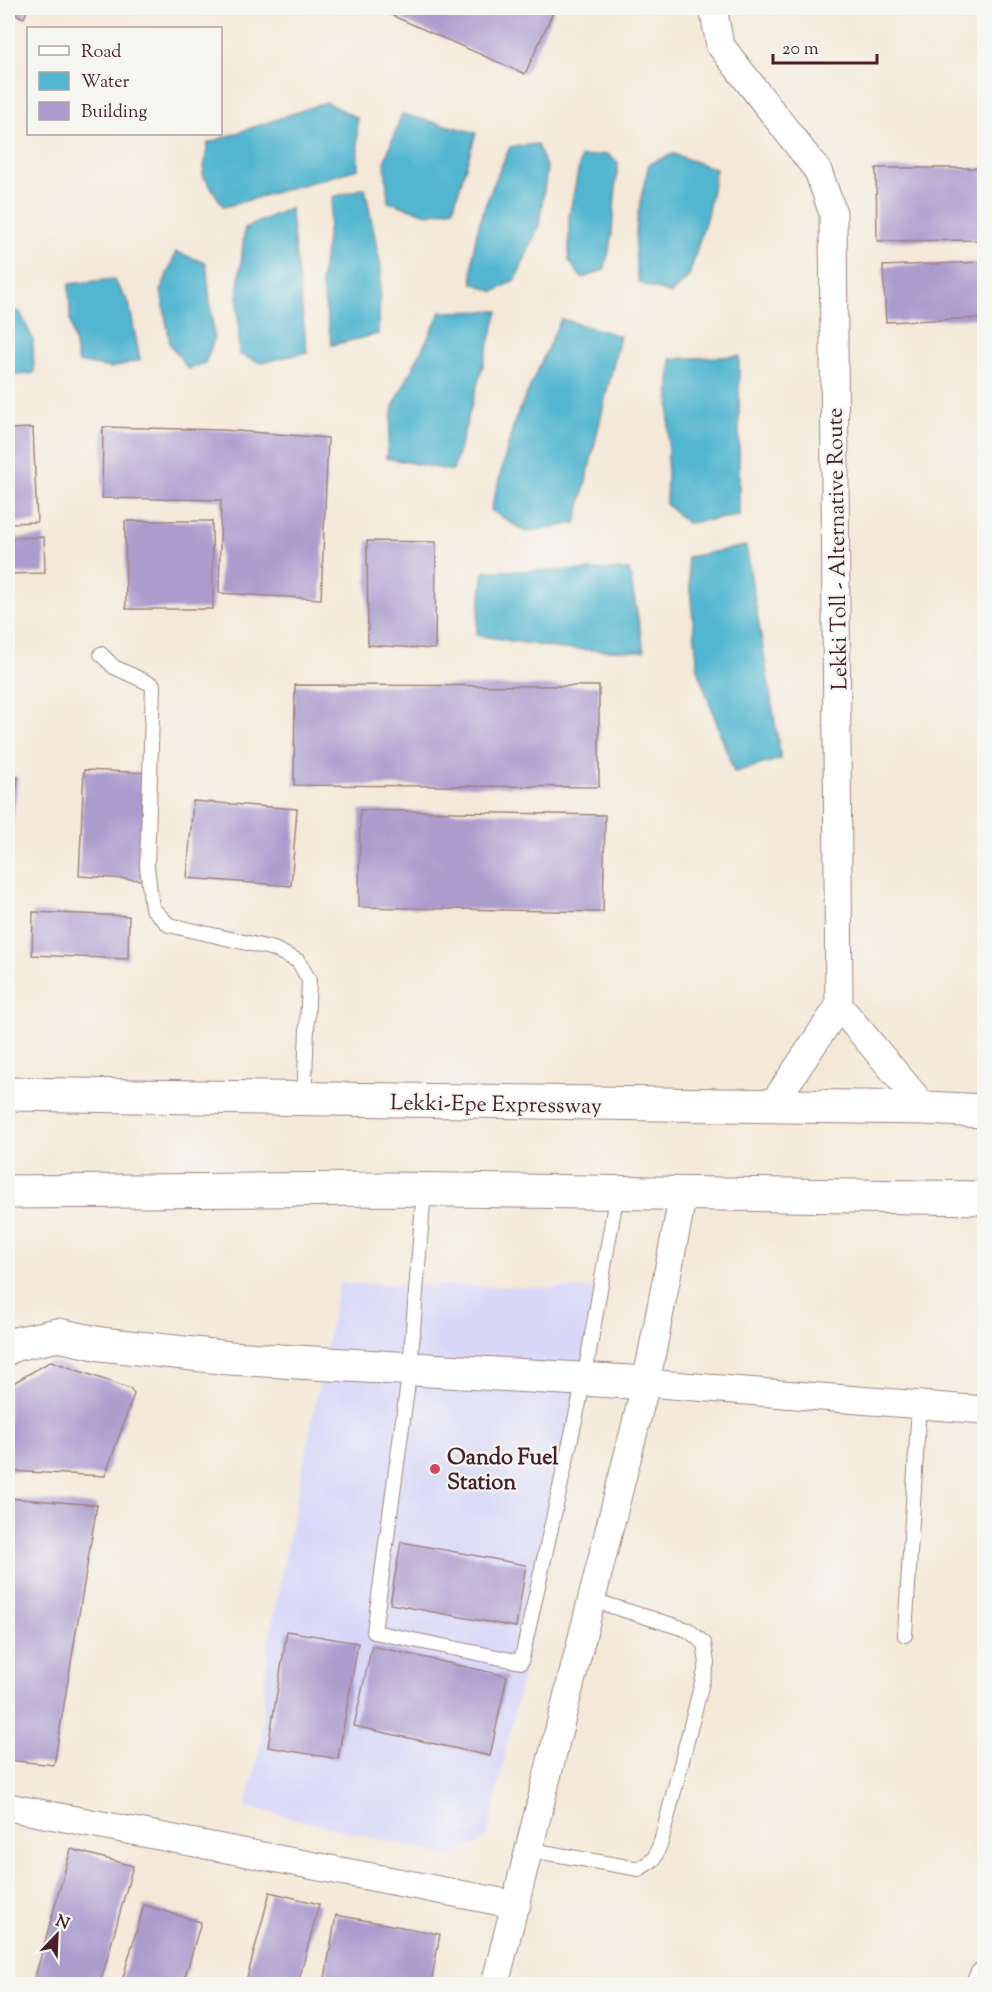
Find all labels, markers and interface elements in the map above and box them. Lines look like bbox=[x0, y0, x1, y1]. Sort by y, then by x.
legend bbox=[27, 27, 222, 135]
scale bar bbox=[773, 27, 876, 65]
text: 20 m bbox=[782, 37, 819, 63]
text: Road bbox=[81, 40, 121, 66]
text: Water bbox=[81, 70, 130, 96]
text: Building bbox=[81, 100, 147, 126]
street label: Lekki Toll - Alternative Route bbox=[821, 407, 857, 691]
street label: Lekki-Epe Expressway bbox=[390, 1088, 602, 1124]
place label: Oando Fuel Station bbox=[447, 1443, 559, 1500]
marker: Oando Fuel Station bbox=[428, 1462, 442, 1476]
north arrow bbox=[27, 1905, 87, 1965]
text: N bbox=[52, 1910, 72, 1937]

